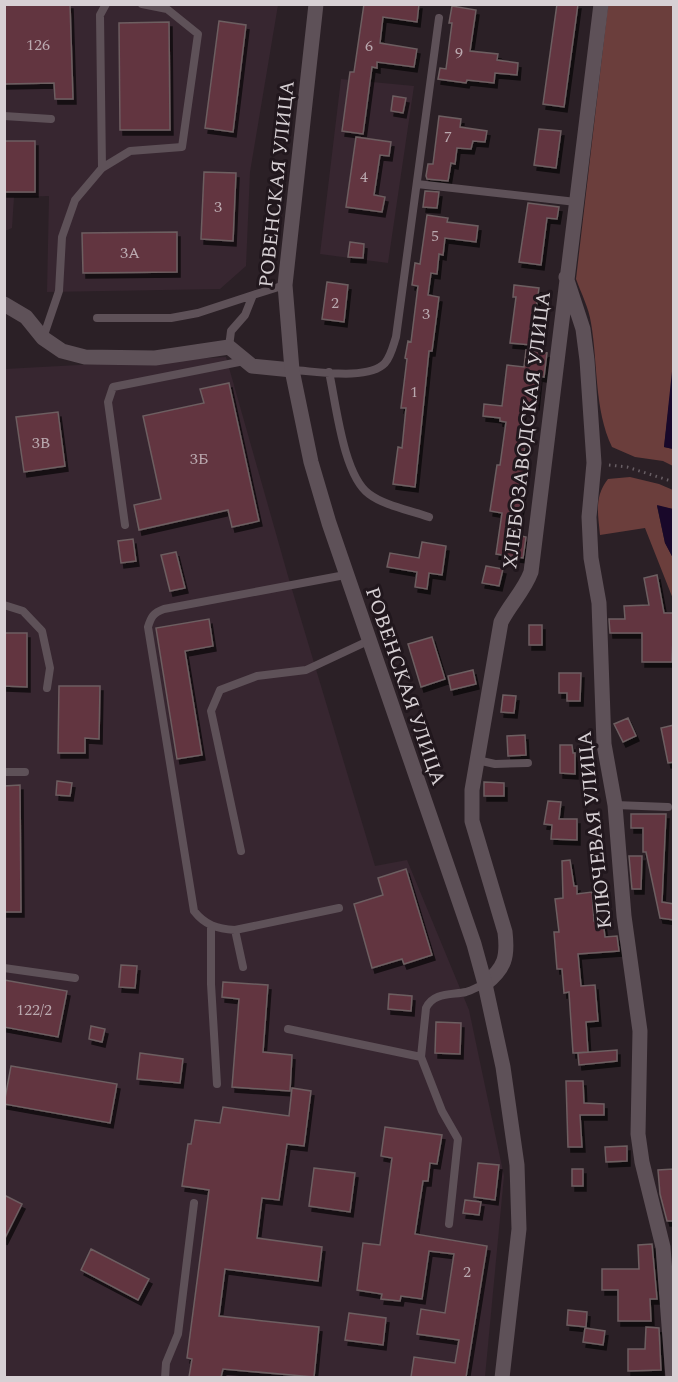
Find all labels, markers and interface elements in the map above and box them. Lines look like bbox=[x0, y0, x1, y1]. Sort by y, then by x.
house number: 126 bbox=[26, 33, 50, 57]
house number: 6 bbox=[365, 34, 373, 58]
house number: 9 bbox=[455, 41, 463, 65]
street label: РОВЕНСКАЯ УЛИЦА bbox=[251, 79, 303, 289]
house number: 7 bbox=[444, 125, 452, 149]
house number: 4 bbox=[360, 165, 368, 189]
house number: 3 bbox=[214, 195, 222, 219]
house number: 5 bbox=[431, 224, 439, 248]
house number: 3А bbox=[120, 241, 140, 265]
street label: ХЛЕБОЗАВОДСКАЯ УЛИЦА bbox=[495, 289, 559, 571]
house number: 2 bbox=[331, 291, 339, 315]
house number: 3 bbox=[422, 302, 430, 326]
house number: 1 bbox=[410, 380, 418, 404]
house number: 3В bbox=[32, 431, 50, 455]
house number: 3Б bbox=[190, 447, 208, 471]
street label: РОВЕНСКАЯ УЛИЦА bbox=[357, 583, 453, 790]
street label: КЛЮЧЕВАЯ УЛИЦА bbox=[570, 729, 620, 930]
house number: 122/2 bbox=[16, 998, 52, 1022]
house number: 2 bbox=[463, 1260, 471, 1284]

